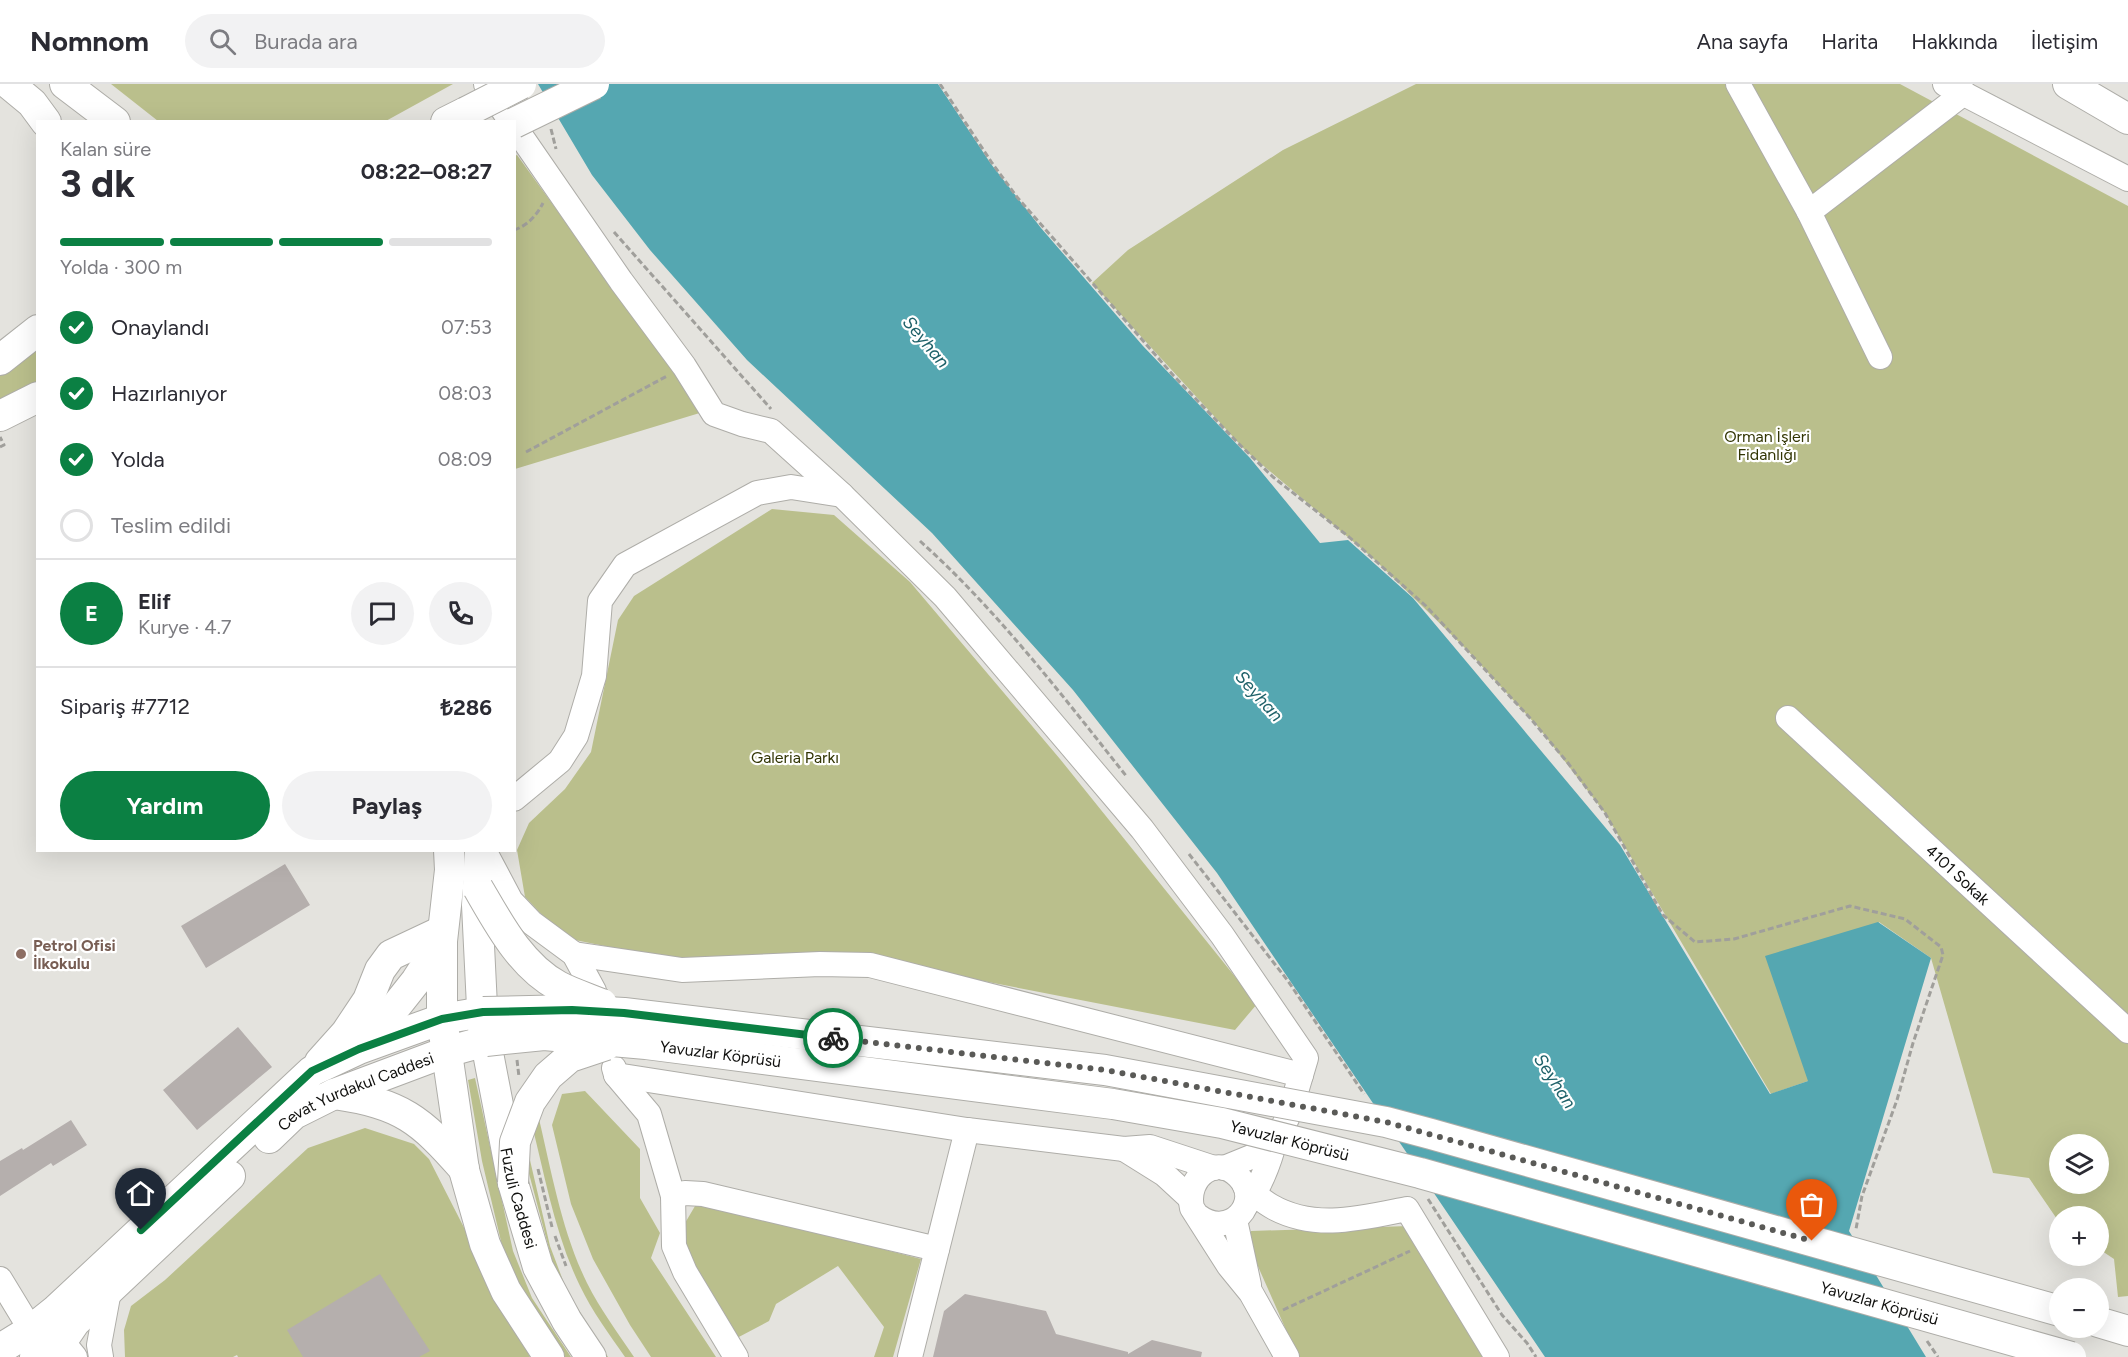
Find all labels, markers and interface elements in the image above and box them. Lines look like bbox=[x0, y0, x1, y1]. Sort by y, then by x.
search box bbox=[185, 14, 605, 68]
text: Nomnom bbox=[30, 24, 149, 58]
icon: search bbox=[206, 25, 239, 58]
text: Burada ara bbox=[254, 28, 358, 55]
text: Ana sayfa bbox=[1697, 29, 1788, 54]
text: Harita bbox=[1821, 29, 1878, 54]
text: Hakkında bbox=[1911, 29, 1998, 54]
text: İletişim bbox=[2031, 29, 2098, 54]
text: Kalan süre bbox=[60, 137, 151, 161]
text: 08:22–08:27 bbox=[361, 158, 492, 185]
text: 3 dk bbox=[60, 160, 135, 207]
text: Yolda · 300 m bbox=[60, 255, 182, 279]
icon: check bbox=[60, 311, 93, 344]
water label: Seyhan bbox=[898, 312, 954, 372]
text: Onaylandı bbox=[111, 314, 209, 341]
text: 07:53 bbox=[441, 315, 492, 339]
icon: check bbox=[60, 377, 93, 410]
text: Hazırlanıyor bbox=[111, 380, 227, 407]
text: 08:03 bbox=[438, 381, 492, 405]
park label: Orman İşleri Fidanlığı bbox=[1724, 427, 1810, 464]
icon: check bbox=[60, 443, 93, 476]
text: Yolda bbox=[111, 446, 165, 473]
text: 08:09 bbox=[438, 447, 492, 471]
text: Teslim edildi bbox=[111, 512, 231, 539]
button: chat bbox=[351, 582, 414, 645]
button: phone bbox=[429, 582, 492, 645]
text: Elif bbox=[138, 588, 171, 615]
text: E bbox=[85, 600, 98, 627]
text: Kurye · 4.7 bbox=[138, 615, 232, 639]
water label: Seyhan bbox=[1230, 666, 1288, 726]
text: Sipariş #7712 bbox=[60, 693, 190, 720]
text: ₺286 bbox=[440, 694, 492, 721]
park label: Galeria Parkı bbox=[751, 748, 839, 767]
button: Yardım bbox=[60, 771, 270, 840]
button: Paylaş bbox=[282, 771, 492, 840]
street label: 4101 Sokak bbox=[1922, 840, 1994, 909]
place label: Petrol Ofisi İlkokulu bbox=[33, 936, 116, 973]
marker: Petrol Ofisi İlkokulu bbox=[14, 947, 28, 961]
courier bbox=[803, 1008, 863, 1068]
icon: bike bbox=[817, 1022, 850, 1055]
street label: Yavuzlar Köprüsü bbox=[659, 1036, 782, 1071]
street label: Cevat Yurdakul Caddesi bbox=[273, 1048, 436, 1135]
water label: Seyhan bbox=[1529, 1049, 1581, 1113]
street label: Yavuzlar Köprüsü bbox=[1228, 1116, 1351, 1164]
map controls bbox=[2049, 1134, 2109, 1338]
button: layers bbox=[2049, 1134, 2109, 1194]
street label: Fuzuli Caddesi bbox=[497, 1146, 541, 1251]
pin bbox=[115, 1168, 166, 1230]
icon: home bbox=[124, 1177, 157, 1210]
pin bbox=[1786, 1179, 1837, 1241]
icon: bag bbox=[1795, 1188, 1828, 1221]
button: + bbox=[2049, 1206, 2109, 1266]
street label: Yavuzlar Köprüsü bbox=[1818, 1277, 1941, 1329]
button: − bbox=[2049, 1278, 2109, 1338]

